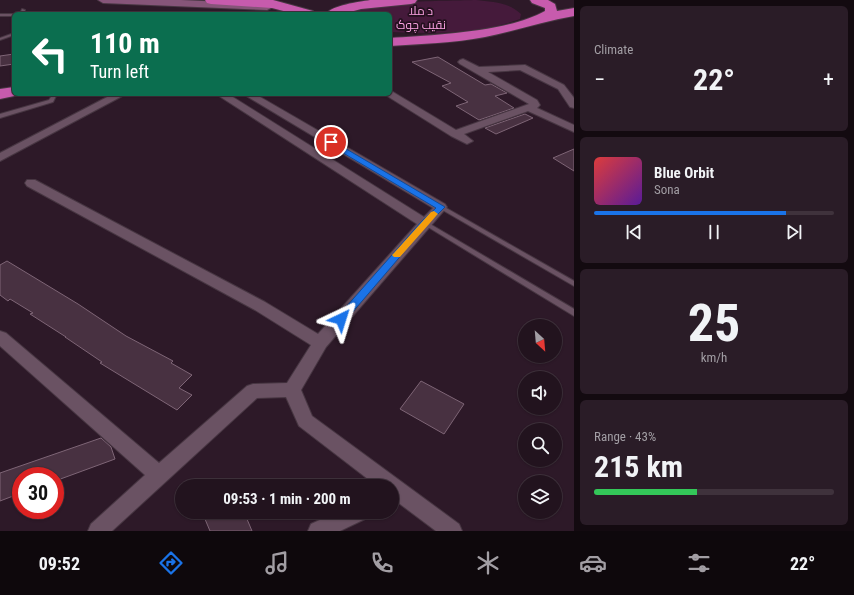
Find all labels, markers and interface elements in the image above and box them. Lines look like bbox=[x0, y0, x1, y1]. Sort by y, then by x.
park label: د ملا نقيب چوک bbox=[396, 4, 446, 34]
text: 110 m bbox=[90, 27, 160, 60]
icon: left bbox=[24, 28, 76, 80]
text: Climate bbox=[594, 42, 633, 57]
text: Turn left bbox=[90, 61, 149, 82]
text: 22° bbox=[693, 62, 735, 97]
text: − bbox=[594, 67, 605, 92]
text: + bbox=[823, 67, 834, 92]
pin bbox=[314, 125, 348, 159]
icon: arrive bbox=[320, 131, 342, 153]
text: Blue Orbit bbox=[654, 164, 714, 182]
text: Sona bbox=[654, 182, 680, 197]
icon: previous bbox=[623, 221, 645, 243]
icon: pause bbox=[703, 221, 725, 243]
icon: next bbox=[783, 221, 805, 243]
text: 25 bbox=[688, 293, 740, 354]
position arrow bbox=[320, 298, 362, 340]
north arrow bbox=[518, 319, 562, 363]
map controls bbox=[518, 319, 562, 519]
text: km/h bbox=[701, 350, 727, 365]
button: sound bbox=[518, 371, 562, 415]
button: search bbox=[518, 423, 562, 467]
text: Range · 43% bbox=[594, 429, 656, 444]
text: 215 km bbox=[594, 449, 683, 484]
speed limit sign: 30 bbox=[12, 467, 64, 519]
button: layers bbox=[518, 475, 562, 519]
text: 09:53 · 1 min · 200 m bbox=[223, 490, 351, 508]
icon: directions bbox=[157, 549, 185, 577]
icon: music bbox=[263, 549, 291, 577]
icon: phone bbox=[368, 549, 396, 577]
icon: climate bbox=[474, 549, 502, 577]
icon: car bbox=[579, 549, 607, 577]
icon: filters bbox=[685, 549, 713, 577]
text: 09:52 bbox=[39, 553, 80, 574]
text: 22° bbox=[790, 553, 815, 574]

